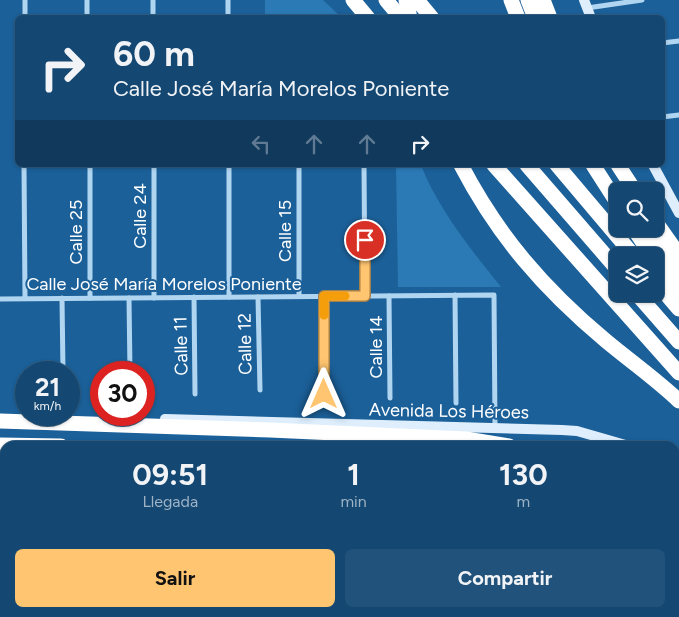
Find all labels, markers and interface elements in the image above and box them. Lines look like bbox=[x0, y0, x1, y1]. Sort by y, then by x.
text: 60 m bbox=[113, 33, 195, 75]
icon: right bbox=[30, 35, 95, 100]
text: Calle José María Morelos Poniente bbox=[113, 75, 449, 102]
icon: left bbox=[247, 130, 275, 158]
icon: ahead bbox=[300, 130, 328, 158]
icon: ahead bbox=[353, 130, 381, 158]
icon: right bbox=[406, 130, 434, 158]
map controls bbox=[609, 182, 664, 302]
button: search bbox=[609, 182, 664, 237]
street label: Calle 24 bbox=[129, 183, 151, 249]
street label: Calle 25 bbox=[65, 200, 87, 264]
street label: Calle 15 bbox=[274, 200, 296, 262]
pin bbox=[344, 219, 386, 261]
icon: arrive bbox=[351, 226, 379, 254]
button: layers bbox=[609, 247, 664, 302]
street label: Calle José María Morelos Poniente bbox=[26, 273, 302, 295]
street label: Calle 12 bbox=[233, 313, 257, 375]
street label: Calle 11 bbox=[169, 316, 193, 376]
street label: Calle 14 bbox=[365, 316, 387, 378]
speed limit sign: 30 bbox=[90, 361, 155, 426]
position arrow bbox=[297, 367, 349, 419]
text: 21 bbox=[35, 372, 60, 402]
text: km/h bbox=[34, 399, 61, 413]
street label: Avenida Los Héroes bbox=[369, 399, 529, 423]
text: 09:51 bbox=[132, 456, 208, 493]
text: 1 bbox=[347, 456, 360, 493]
text: 130 bbox=[499, 456, 548, 493]
text: Llegada bbox=[142, 492, 198, 511]
text: min bbox=[340, 492, 367, 511]
text: m bbox=[517, 492, 530, 511]
button: Salir bbox=[15, 549, 335, 607]
button: Compartir bbox=[345, 549, 665, 607]

